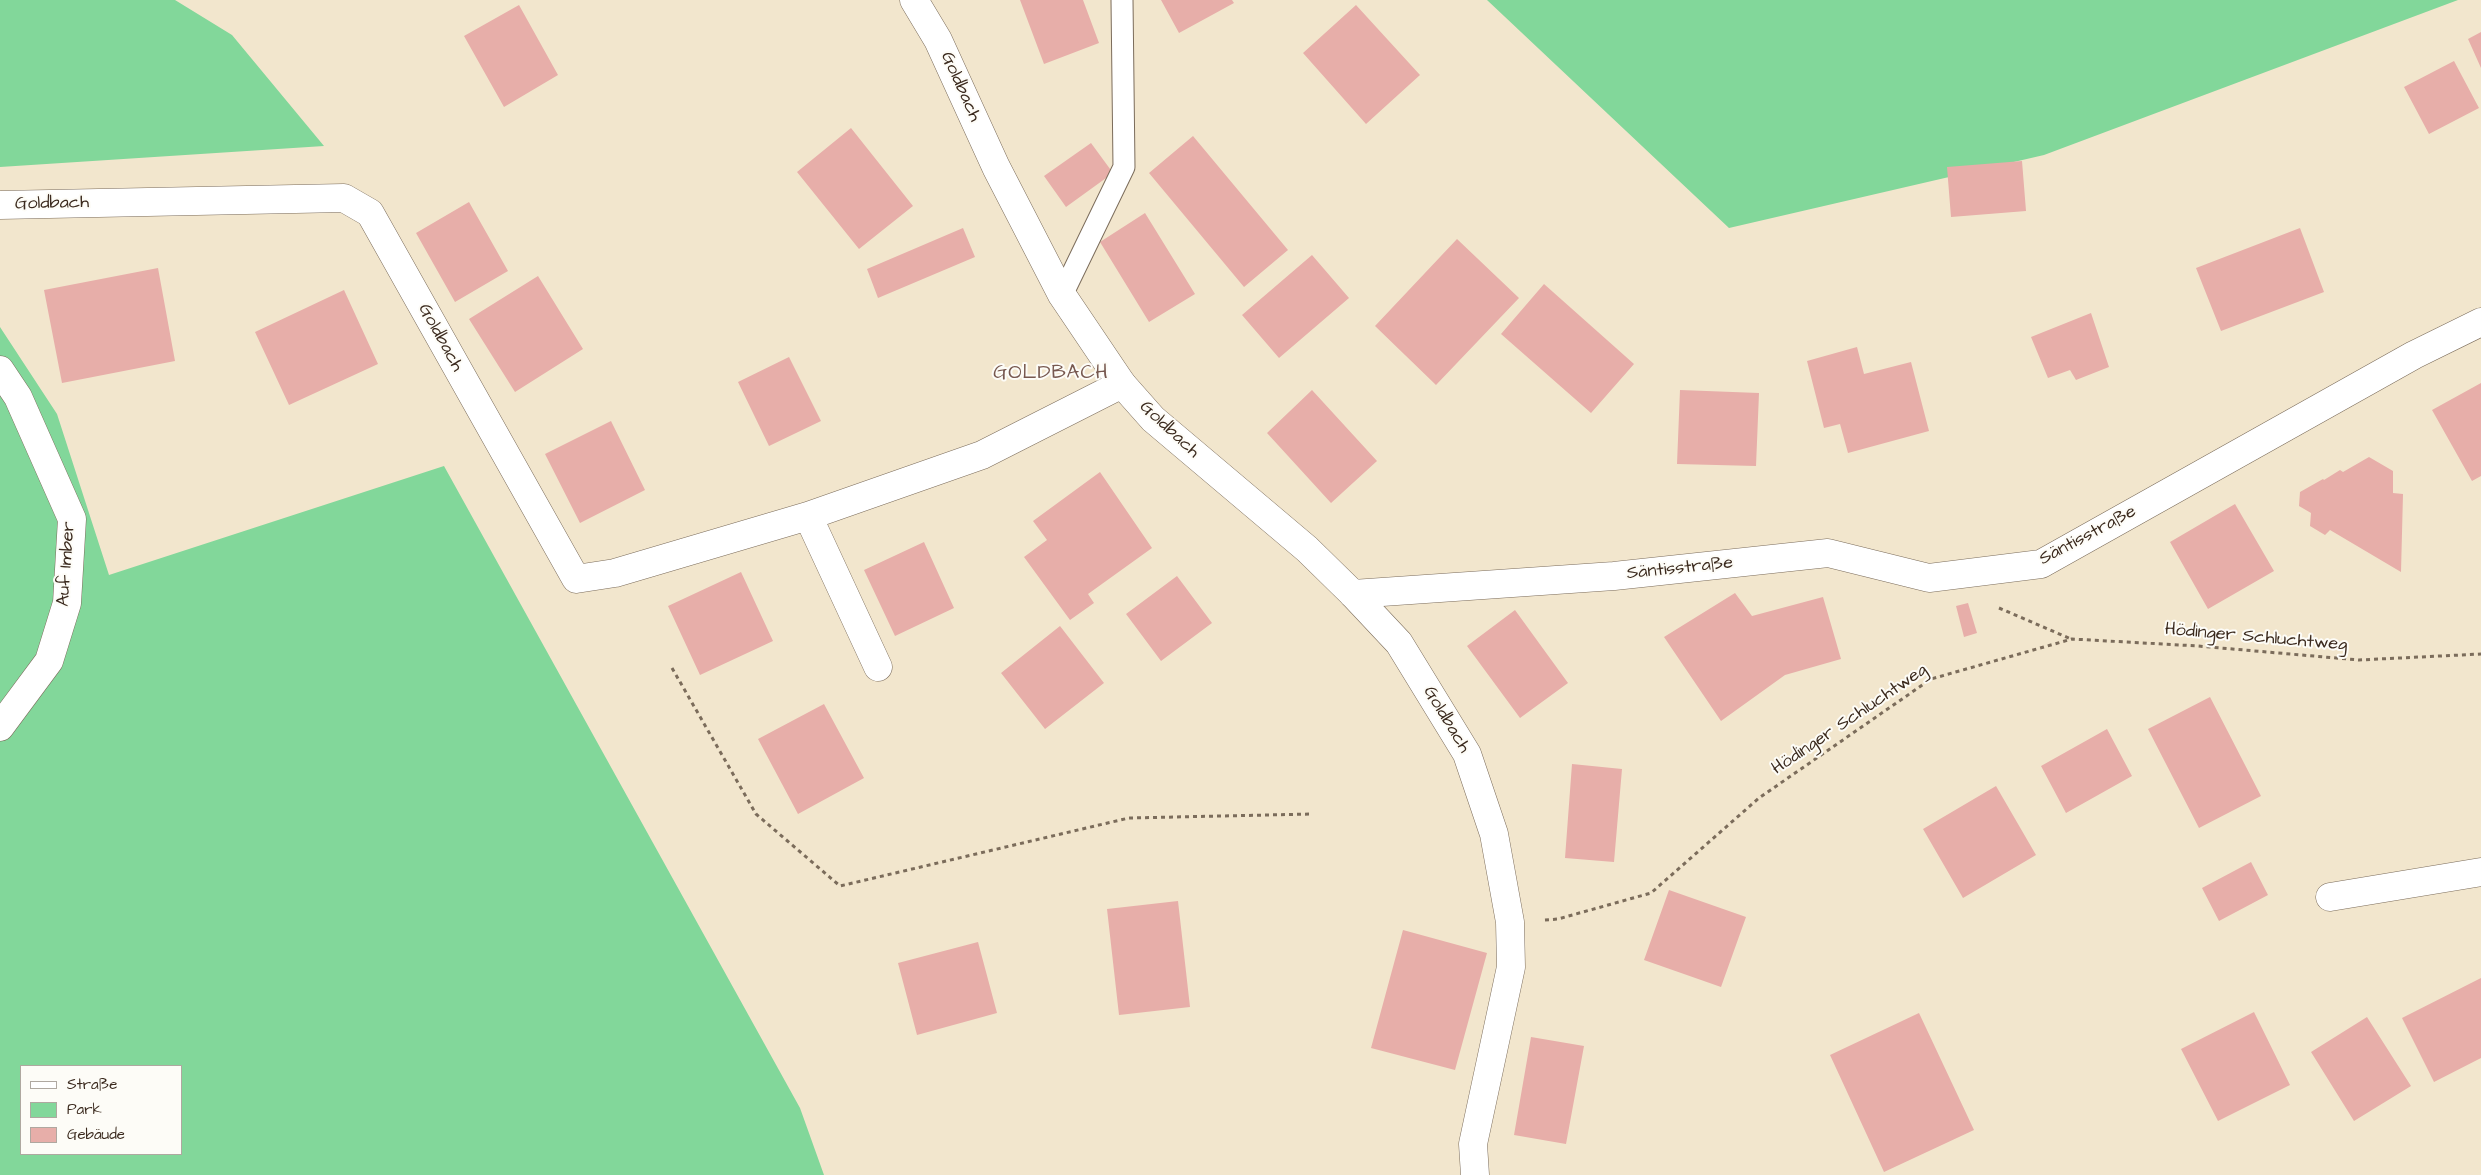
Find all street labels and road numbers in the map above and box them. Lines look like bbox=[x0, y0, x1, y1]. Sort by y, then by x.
street label: Goldbach bbox=[935, 49, 985, 125]
street label: Goldbach bbox=[15, 193, 89, 215]
street label: Goldbach bbox=[413, 300, 467, 376]
street label: Goldbach bbox=[1134, 397, 1204, 463]
street label: Säntisstraße bbox=[2036, 501, 2140, 571]
street label: Auf Imber bbox=[53, 521, 81, 607]
street label: Säntisstraße bbox=[1626, 553, 1734, 585]
street label: Hödinger Schluchtweg bbox=[2164, 619, 2348, 657]
street label: Hödinger Schluchtweg bbox=[1768, 660, 1932, 780]
street label: Goldbach bbox=[1418, 683, 1474, 757]

